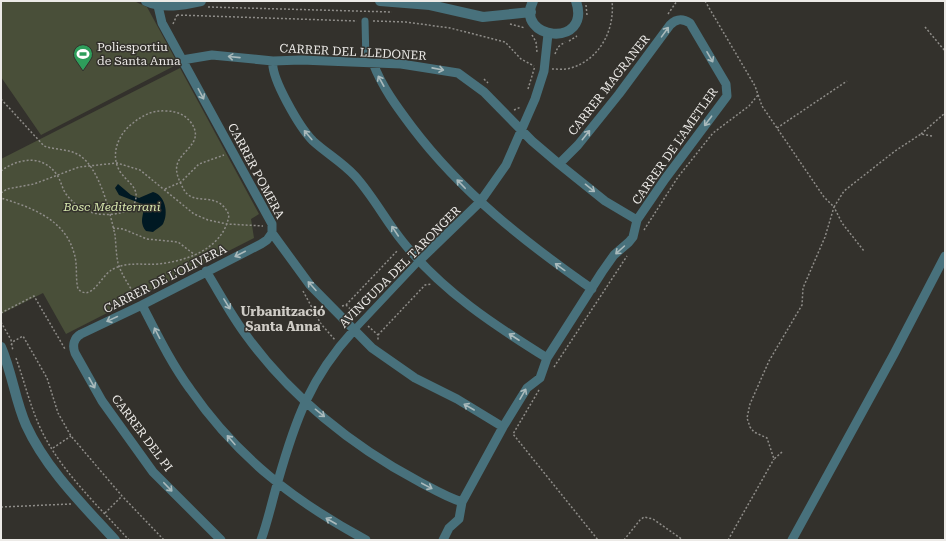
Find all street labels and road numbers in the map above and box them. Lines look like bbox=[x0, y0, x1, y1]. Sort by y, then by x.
street label: CARRER MAGRANER bbox=[565, 31, 653, 138]
street label: CARRER DEL LLEDONER bbox=[279, 41, 427, 63]
street label: CARRER DE L'AMETLER bbox=[629, 84, 721, 207]
street label: CARRER POMERA bbox=[225, 121, 287, 222]
street label: AVINGUDA DEL TARONGER bbox=[336, 203, 464, 331]
street label: CARRER DE L'OLIVERA bbox=[101, 242, 229, 316]
street label: CARRER DEL PI bbox=[109, 392, 175, 474]

